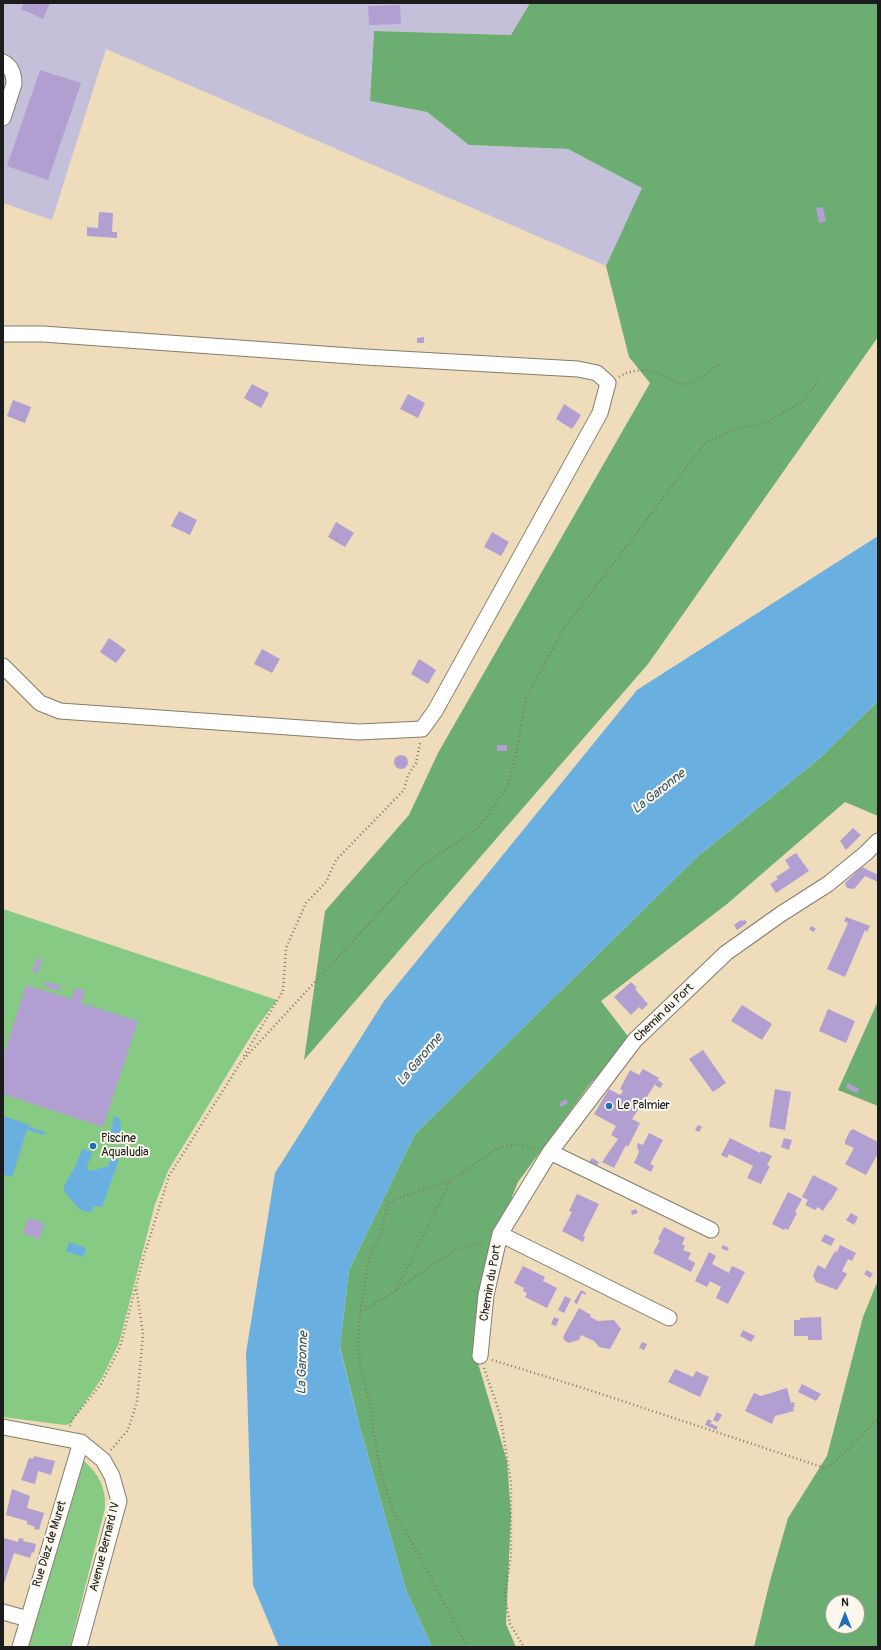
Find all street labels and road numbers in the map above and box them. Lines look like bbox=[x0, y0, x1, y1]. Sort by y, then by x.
street label: Chemin du Port bbox=[631, 981, 697, 1045]
street label: Chemin du Port bbox=[477, 1244, 505, 1322]
street label: Rue Diaz de Muret bbox=[30, 1499, 70, 1589]
street label: Avenue Bernard IV bbox=[87, 1501, 123, 1593]

